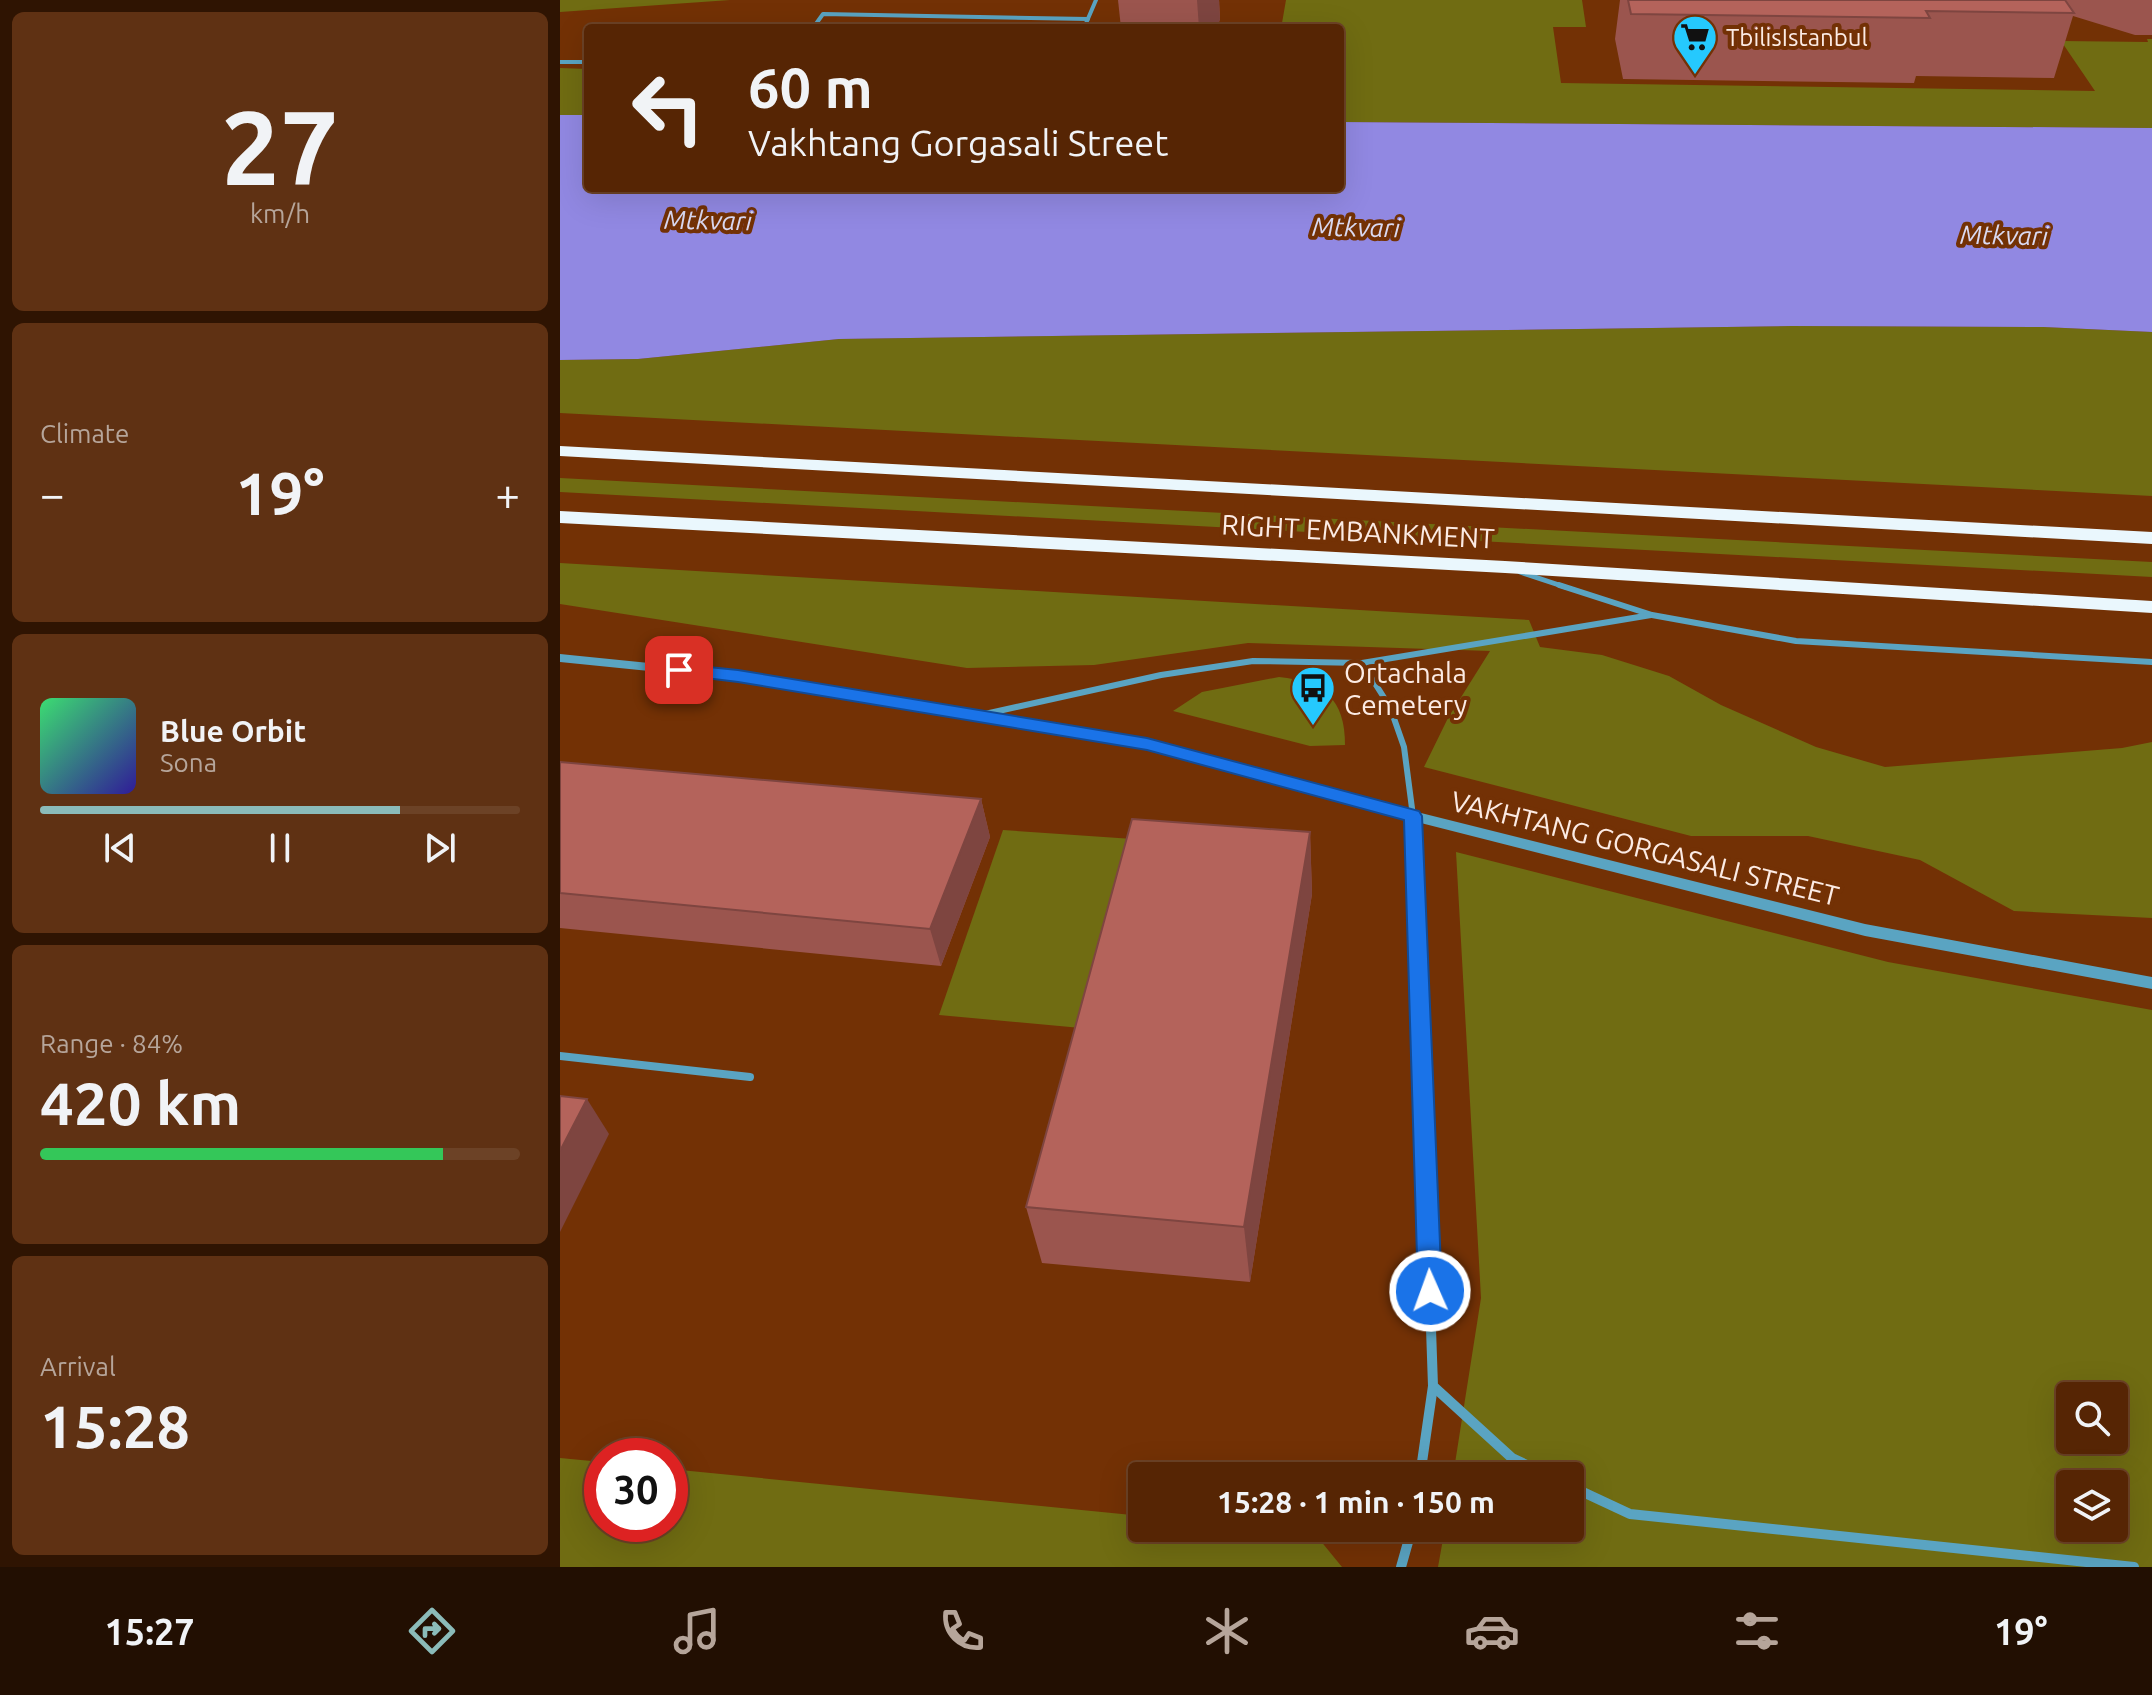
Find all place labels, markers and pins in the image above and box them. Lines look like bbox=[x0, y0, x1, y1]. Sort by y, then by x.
supermarket icon: TbilisIstanbul bbox=[1671, 13, 1719, 76]
place label: TbilisIstanbul bbox=[1726, 24, 1868, 51]
pin bbox=[645, 636, 713, 704]
place label: Ortachala Cemetery bbox=[1344, 657, 1467, 720]
bus stop icon: Ortachala Cemetery bbox=[1289, 664, 1337, 727]

